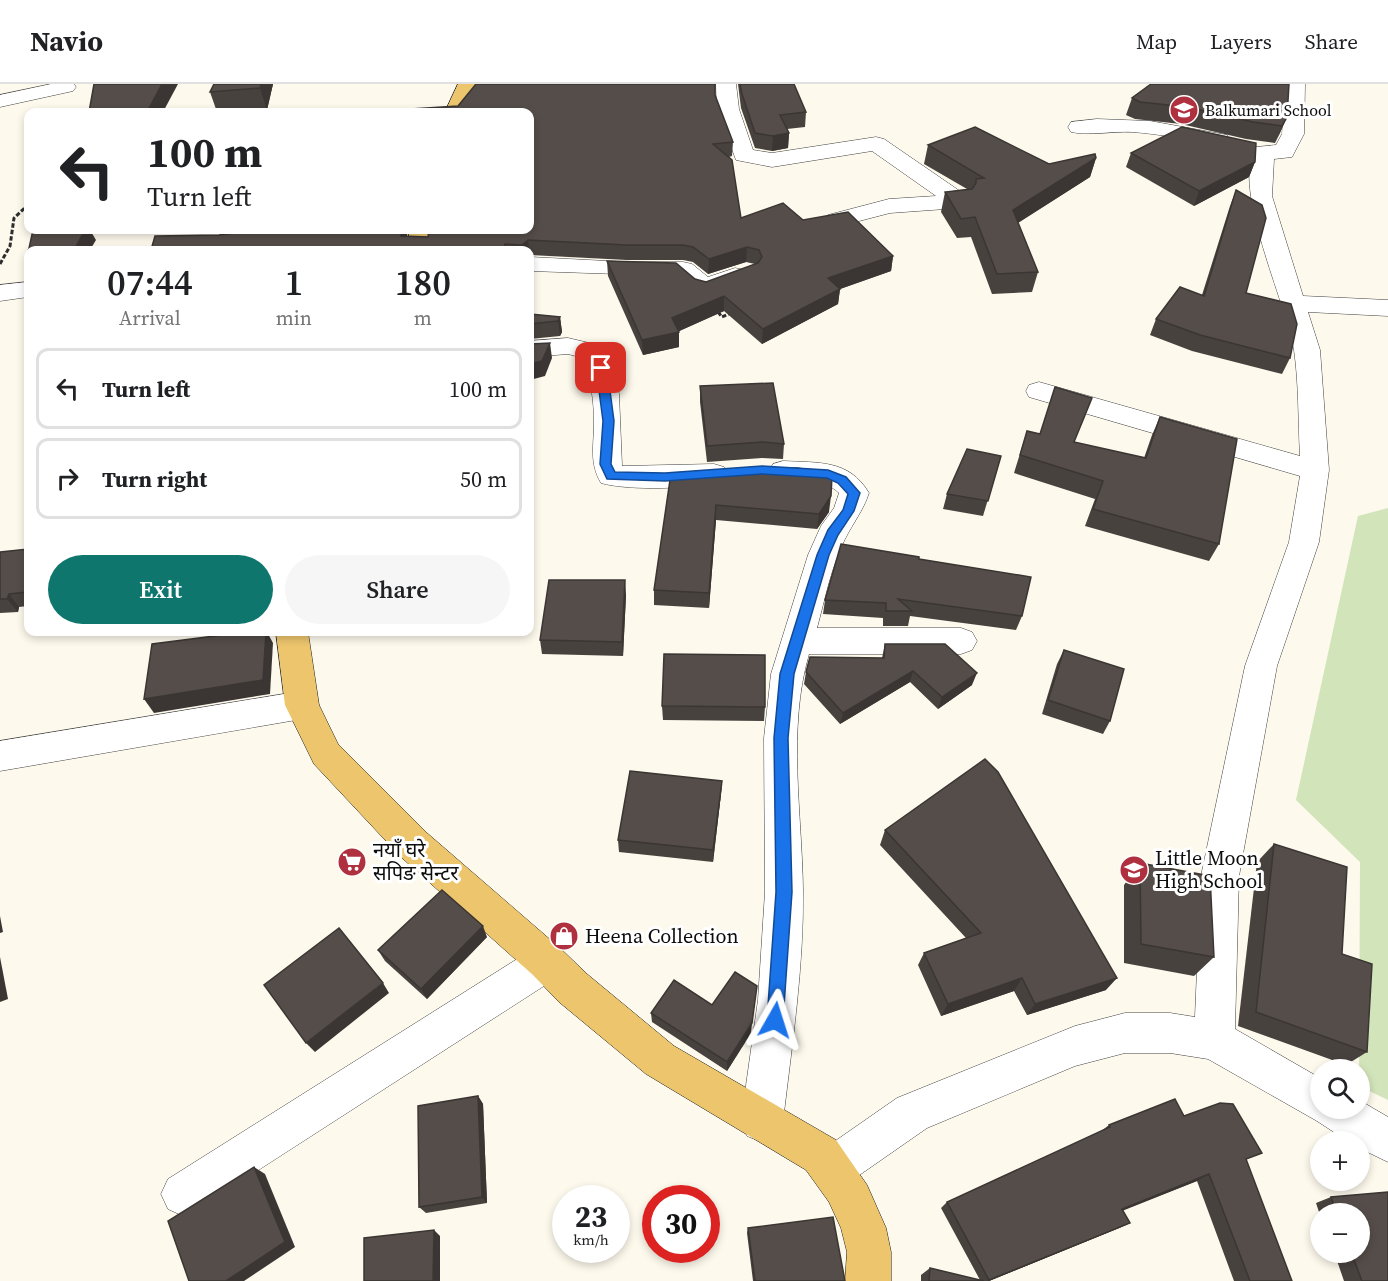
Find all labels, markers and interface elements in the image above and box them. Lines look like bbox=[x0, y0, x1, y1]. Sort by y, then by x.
text: Navio bbox=[30, 22, 103, 60]
text: Map bbox=[1136, 27, 1177, 56]
text: Layers bbox=[1210, 27, 1272, 56]
text: Share bbox=[1305, 27, 1358, 56]
school or university icon: Balkumari School bbox=[1168, 94, 1200, 126]
place label: Balkumari School bbox=[1205, 99, 1332, 121]
text: 100 m bbox=[147, 123, 262, 181]
icon: left bbox=[48, 132, 126, 210]
text: Turn left bbox=[147, 178, 251, 215]
text: 07:44 bbox=[107, 258, 193, 307]
text: 1 bbox=[284, 258, 303, 307]
text: 180 bbox=[395, 258, 451, 307]
text: Arrival bbox=[119, 304, 181, 332]
text: min bbox=[276, 304, 312, 332]
text: m bbox=[414, 304, 432, 332]
pin bbox=[575, 342, 626, 393]
icon: arrive bbox=[584, 351, 617, 384]
icon: left bbox=[51, 372, 84, 405]
text: Turn left bbox=[102, 374, 190, 404]
text: 100 m bbox=[449, 374, 507, 404]
icon: right bbox=[51, 462, 84, 495]
text: Turn right bbox=[102, 464, 207, 494]
text: 50 m bbox=[460, 464, 507, 494]
button: Exit bbox=[48, 555, 273, 624]
button: Share bbox=[285, 555, 510, 624]
place label: नयाँ घरे सपिङ सेन्टर bbox=[373, 836, 459, 887]
place label: Little Moon High School bbox=[1155, 844, 1263, 895]
supermarket icon: नयाँ घरे सपिङ सेन्टर bbox=[336, 846, 368, 878]
school or university icon: Little Moon High School bbox=[1118, 854, 1150, 886]
shop icon: Heena Collection bbox=[548, 920, 580, 952]
place label: Heena Collection bbox=[585, 922, 739, 950]
position arrow bbox=[743, 988, 807, 1052]
map controls bbox=[1310, 1059, 1370, 1263]
button: search bbox=[1310, 1059, 1370, 1119]
button: + bbox=[1310, 1131, 1370, 1191]
speed limit sign: 30 bbox=[642, 1185, 720, 1263]
text: 23 bbox=[575, 1196, 607, 1237]
button: − bbox=[1310, 1203, 1370, 1263]
text: km/h bbox=[573, 1229, 609, 1250]

